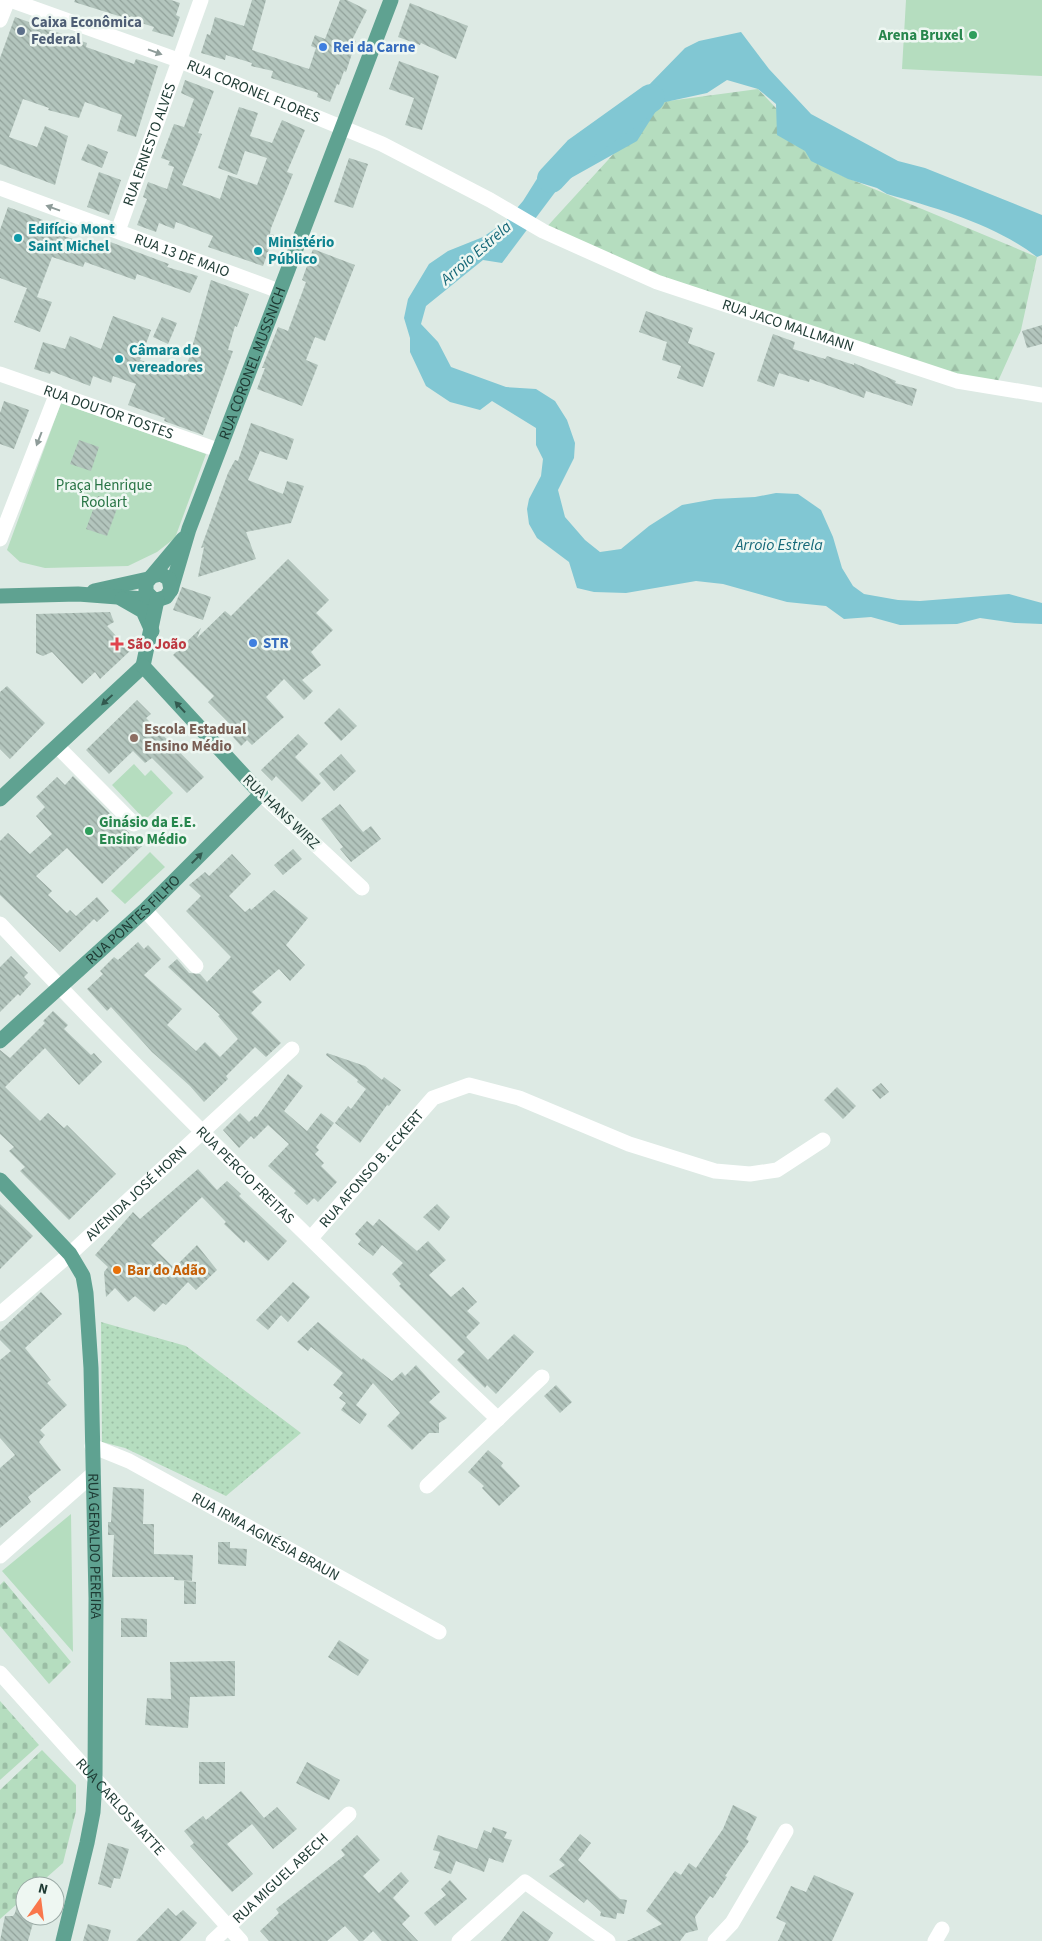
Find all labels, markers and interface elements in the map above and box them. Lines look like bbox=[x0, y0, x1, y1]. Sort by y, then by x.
place label: Caixa Econômica Federal bbox=[31, 12, 142, 50]
marker: Caixa Econômica Federal bbox=[15, 25, 27, 37]
place label: Arena Bruxel bbox=[877, 25, 964, 46]
marker: Arena Bruxel bbox=[967, 29, 979, 41]
place label: Rei da Carne bbox=[333, 37, 416, 58]
marker: Rei da Carne bbox=[317, 41, 329, 53]
one-way arrow bbox=[148, 48, 163, 56]
street label: RUA CORONEL FLORES bbox=[184, 54, 323, 128]
street label: RUA ERNESTO ALVES bbox=[117, 80, 181, 209]
one-way arrow bbox=[46, 203, 60, 211]
water label: Arroio Estrela bbox=[435, 216, 517, 291]
place label: Edifício Mont Saint Michel bbox=[28, 219, 115, 257]
street label: RUA 13 DE MAIO bbox=[131, 228, 233, 282]
marker: Edifício Mont Saint Michel bbox=[12, 232, 24, 244]
place label: Ministério Público bbox=[268, 232, 334, 270]
marker: Ministério Público bbox=[252, 245, 264, 257]
street label: RUA CORONEL MUSSNICH bbox=[214, 284, 291, 443]
street label: RUA JACO MALLMANN bbox=[719, 294, 857, 357]
place label: Câmara de vereadores bbox=[129, 340, 203, 378]
marker: Câmara de vereadores bbox=[113, 353, 125, 365]
street label: RUA DOUTOR TOSTES bbox=[41, 379, 177, 444]
one-way arrow bbox=[35, 432, 43, 447]
park label: Praça Henrique Roolart bbox=[56, 475, 152, 513]
water label: Arroio Estrela bbox=[734, 534, 823, 556]
place label: STR bbox=[263, 633, 289, 654]
place label: São João bbox=[127, 634, 187, 655]
marker: STR bbox=[247, 637, 259, 649]
marker: São João bbox=[111, 638, 123, 650]
one-way arrow bbox=[101, 694, 113, 706]
one-way arrow bbox=[174, 702, 186, 714]
place label: Escola Estadual Ensino Médio bbox=[144, 719, 247, 757]
marker: Escola Estadual Ensino Médio bbox=[128, 732, 140, 744]
street label: RUA HANS WIRZ bbox=[238, 770, 324, 854]
place label: Ginásio da E.E. Ensino Médio bbox=[99, 812, 196, 850]
marker: Ginásio da E.E. Ensino Médio bbox=[83, 825, 95, 837]
one-way arrow bbox=[191, 852, 203, 864]
street label: RUA PONTES FILHO bbox=[81, 870, 185, 969]
street label: RUA AFONSO B. ECKERT bbox=[314, 1105, 429, 1232]
street label: RUA PERCIO FREITAS bbox=[191, 1121, 299, 1228]
street label: AVENIDA JOSÉ HORN bbox=[81, 1141, 191, 1245]
place label: Bar do Adão bbox=[127, 1260, 206, 1281]
marker: Bar do Adão bbox=[111, 1264, 123, 1276]
street label: RUA GERALDO PEREIRA bbox=[83, 1473, 107, 1620]
street label: RUA IRMA AGNÉSIA BRAUN bbox=[188, 1487, 344, 1586]
street label: RUA CARLOS MATTE bbox=[71, 1754, 170, 1860]
street label: RUA MIGUEL ABECH bbox=[228, 1828, 333, 1928]
north arrow bbox=[15, 1876, 65, 1926]
text: N bbox=[36, 1879, 50, 1900]

